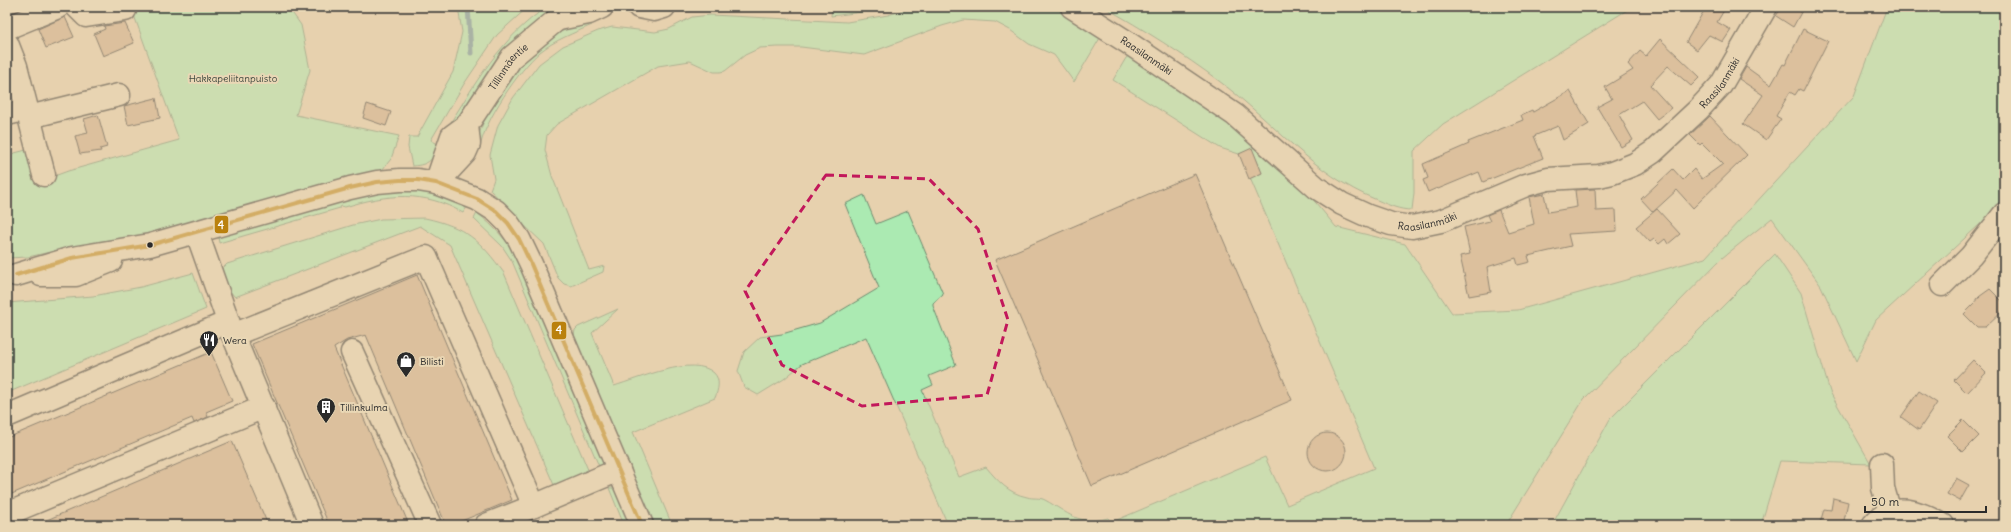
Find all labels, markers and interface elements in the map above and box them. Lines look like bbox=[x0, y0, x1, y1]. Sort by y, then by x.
street label: Raasilanmäki bbox=[1118, 33, 1175, 78]
street label: Tillinmäentie bbox=[486, 40, 530, 92]
street label: Raasilanmäki bbox=[1696, 55, 1742, 111]
park label: Hakkapeliitanpuisto bbox=[189, 72, 278, 85]
street label: Raasilanmäki bbox=[1397, 209, 1458, 234]
line badge: 4 bbox=[214, 215, 229, 234]
text: 4 bbox=[218, 218, 225, 232]
unlabelled marker bbox=[145, 240, 155, 250]
line badge: 4 bbox=[551, 321, 567, 340]
text: 4 bbox=[556, 323, 563, 337]
restaurant icon: Wera bbox=[198, 329, 220, 357]
place label: Wera bbox=[223, 334, 247, 347]
shop icon: Bilisti bbox=[395, 350, 417, 378]
place label: Bilisti bbox=[420, 355, 443, 368]
building icon: Tillinkulma bbox=[315, 396, 337, 424]
place label: Tillinkulma bbox=[340, 401, 388, 414]
scale bar bbox=[1865, 488, 1986, 514]
text: 50 m bbox=[1871, 494, 1900, 509]

